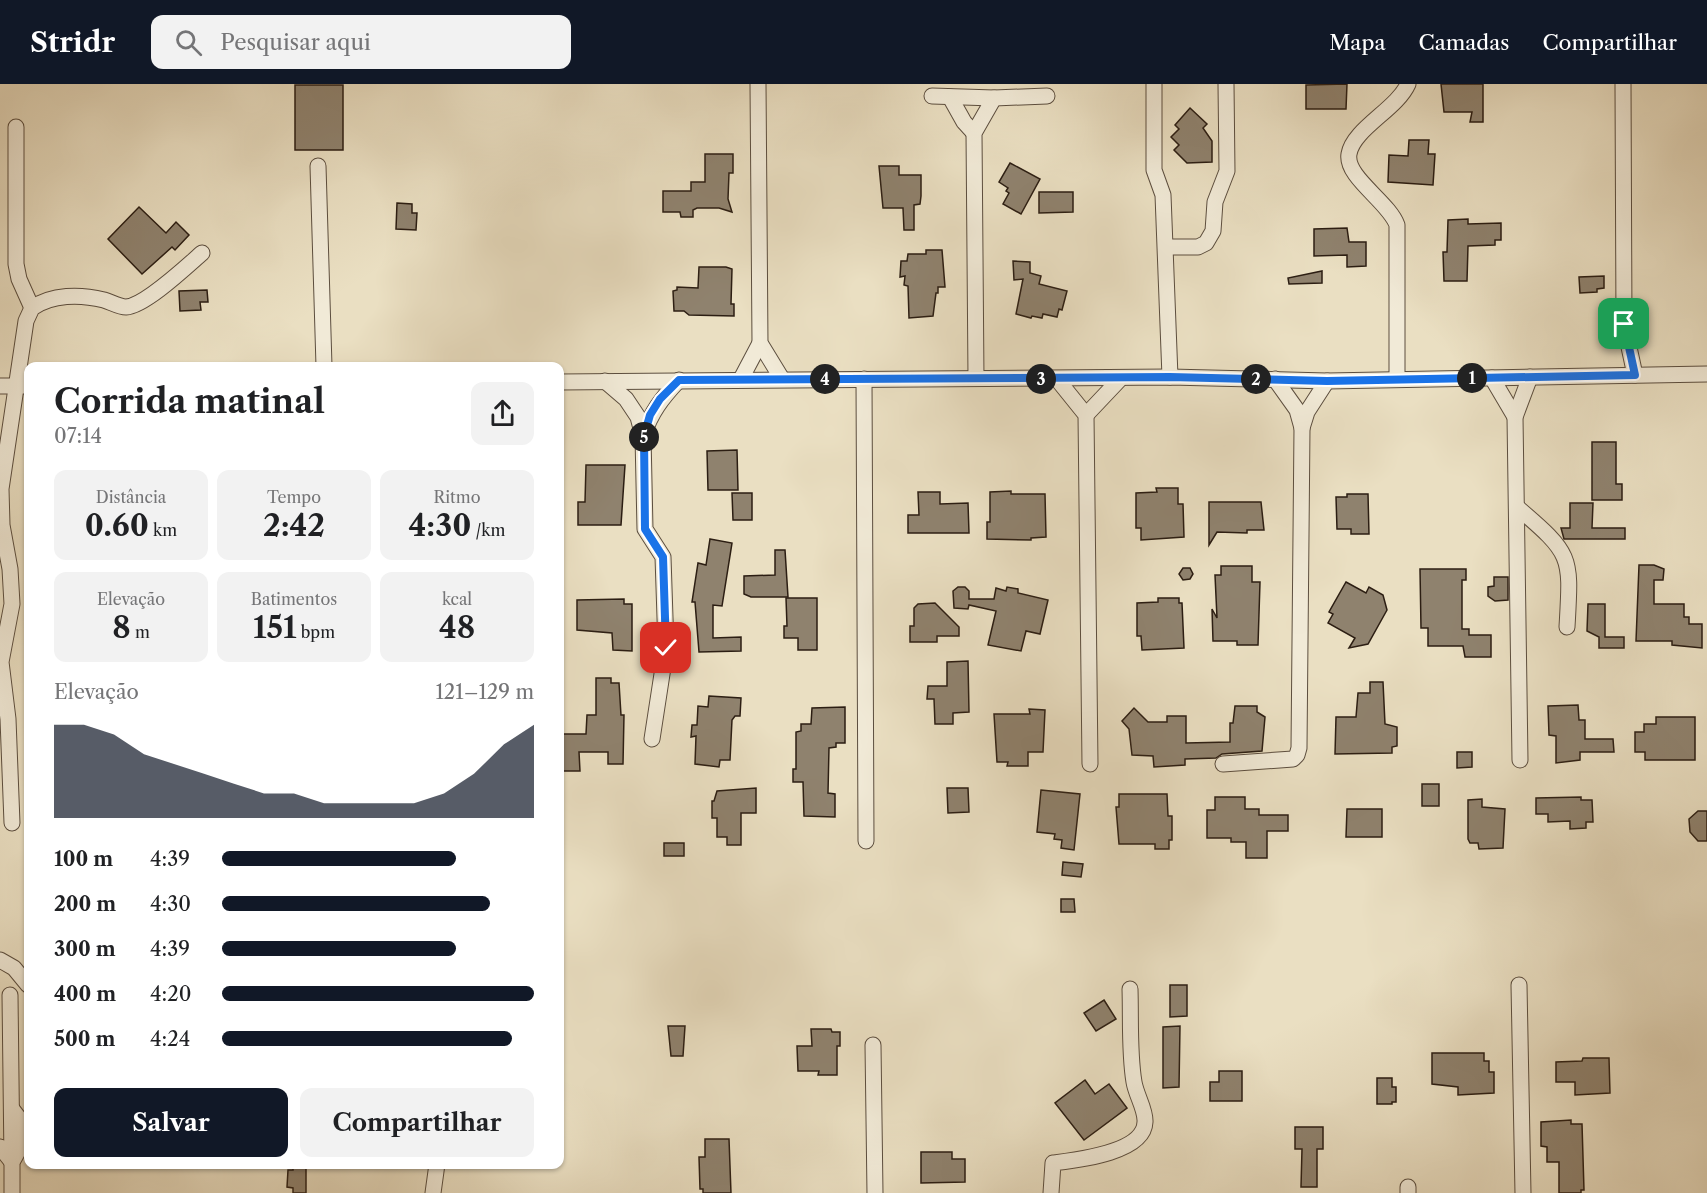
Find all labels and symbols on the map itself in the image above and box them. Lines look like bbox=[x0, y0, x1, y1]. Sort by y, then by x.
pin bbox=[1598, 298, 1649, 349]
pin: 1 bbox=[1457, 363, 1487, 393]
pin: 4 bbox=[810, 364, 840, 394]
pin: 3 bbox=[1026, 364, 1056, 394]
pin: 2 bbox=[1241, 364, 1271, 394]
pin: 5 bbox=[629, 422, 659, 452]
pin bbox=[640, 622, 691, 673]

